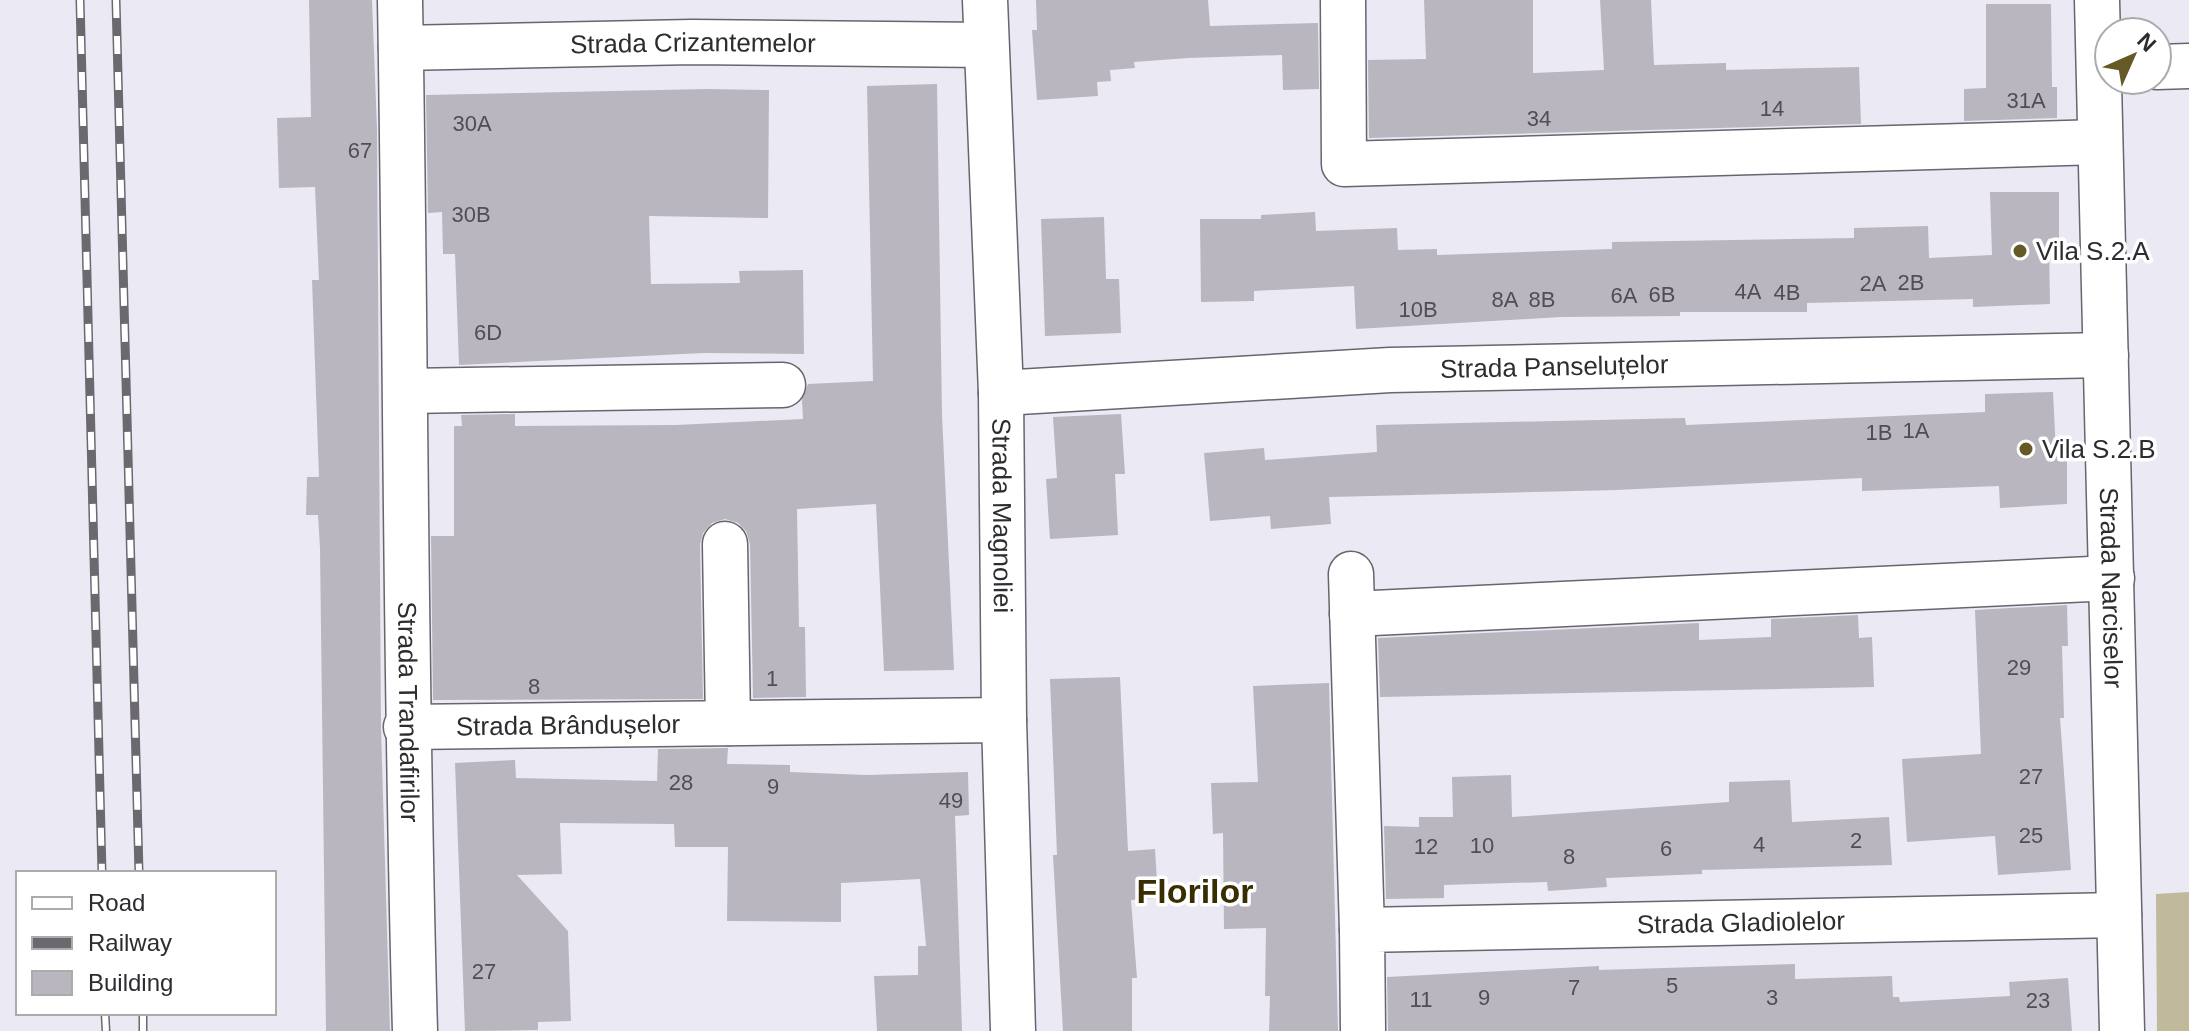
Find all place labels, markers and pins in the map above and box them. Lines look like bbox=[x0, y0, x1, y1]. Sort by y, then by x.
place label: Vila S.2.A bbox=[2036, 236, 2150, 266]
marker: Vila S.2.A bbox=[2011, 242, 2029, 260]
place label: Vila S.2.B bbox=[2042, 434, 2156, 464]
marker: Vila S.2.B bbox=[2017, 440, 2035, 458]

